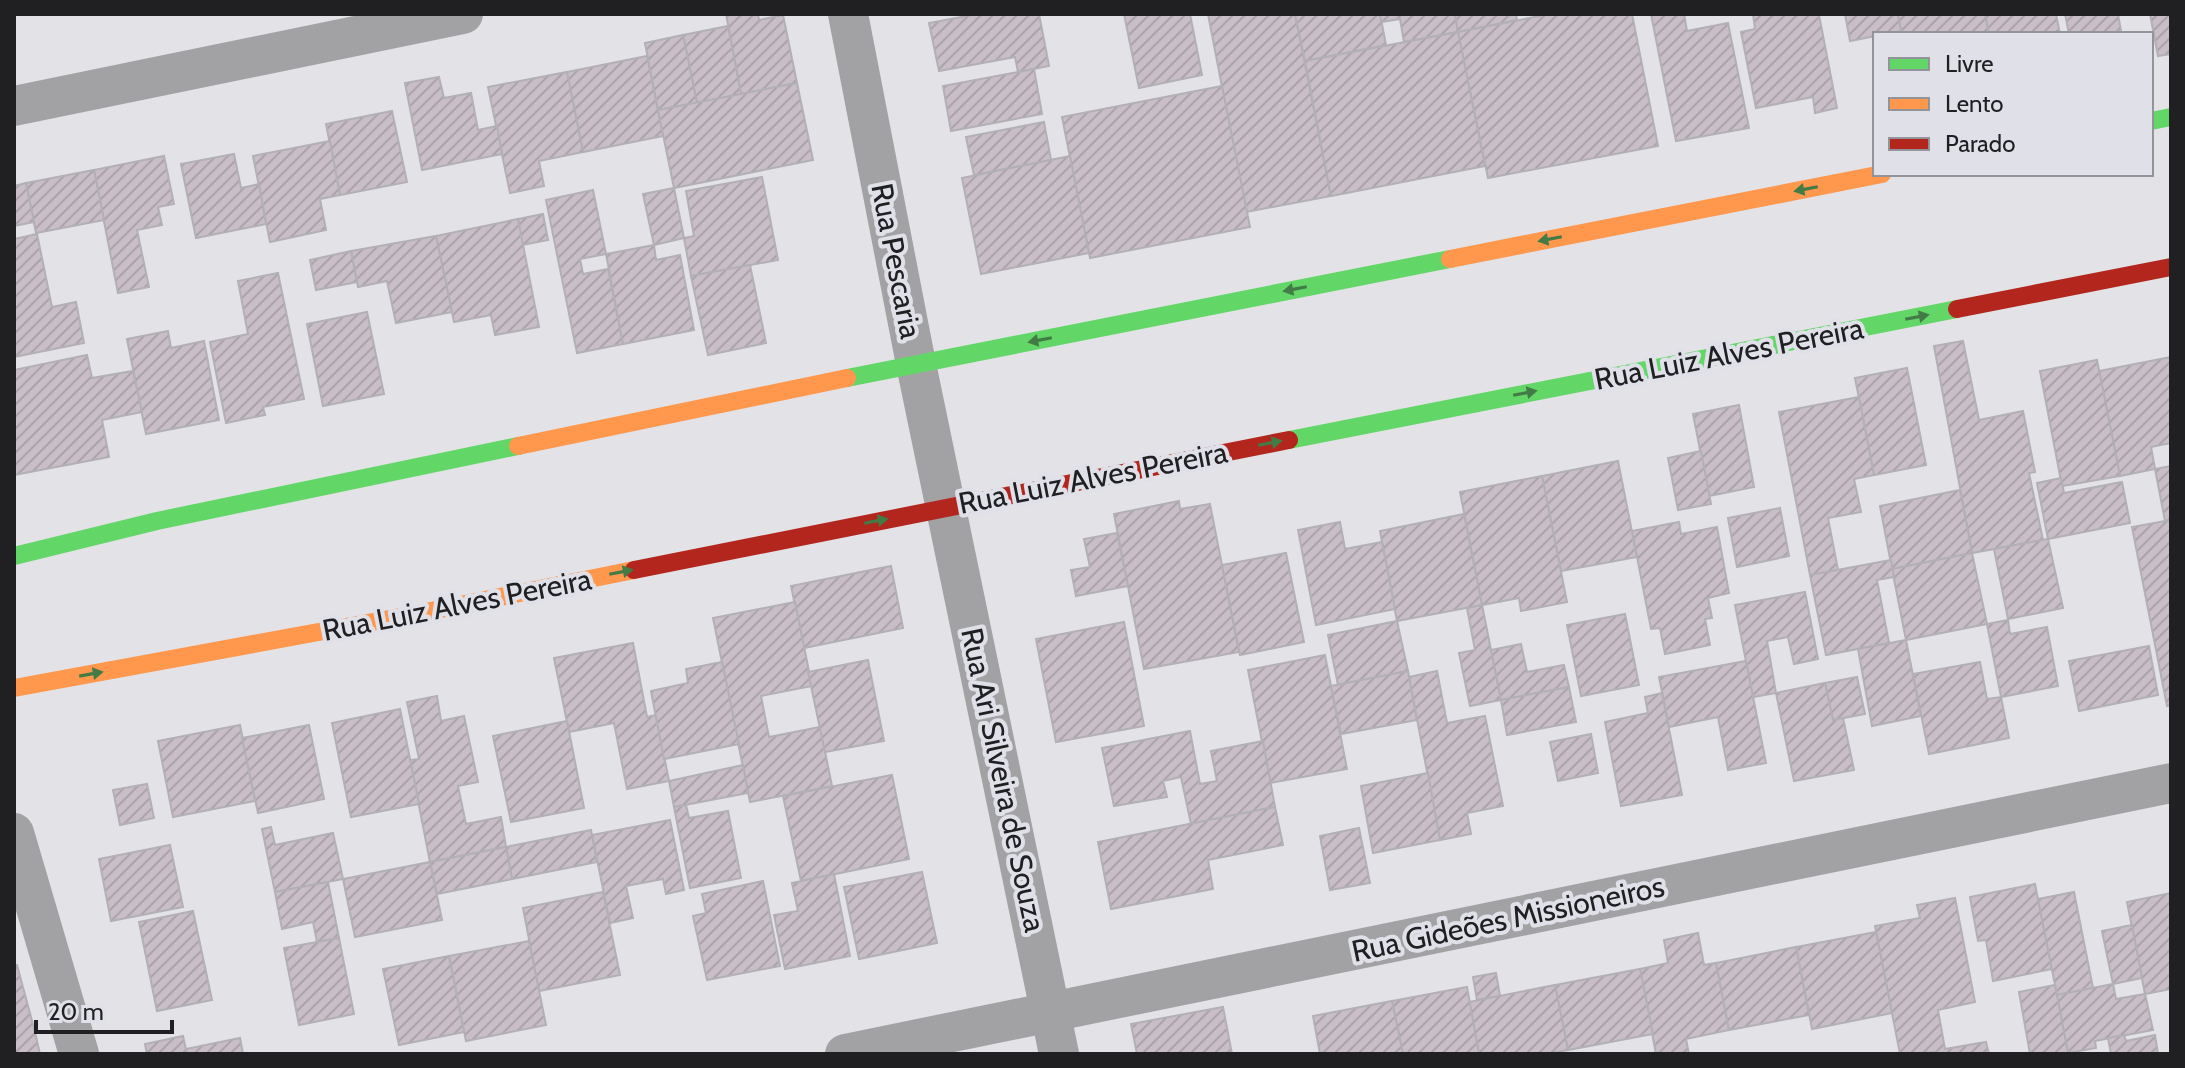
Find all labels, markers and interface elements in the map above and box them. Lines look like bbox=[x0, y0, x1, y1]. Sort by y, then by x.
legend bbox=[1873, 32, 2153, 176]
text: Livre bbox=[1945, 49, 1993, 78]
text: Lento bbox=[1945, 89, 2004, 118]
text: Parado bbox=[1945, 129, 2015, 158]
street label: Rua Pescaria bbox=[863, 180, 930, 342]
one-way arrow bbox=[1793, 183, 1818, 196]
one-way arrow bbox=[1538, 234, 1563, 246]
one-way arrow bbox=[1283, 284, 1308, 296]
street label: Rua Luiz Alves Pereira bbox=[1591, 309, 1867, 398]
one-way arrow bbox=[1905, 310, 1930, 322]
one-way arrow bbox=[1027, 334, 1052, 346]
one-way arrow bbox=[1512, 387, 1537, 399]
street label: Rua Luiz Alves Pereira bbox=[955, 433, 1231, 522]
one-way arrow bbox=[1257, 437, 1282, 449]
one-way arrow bbox=[864, 514, 889, 527]
street label: Rua Luiz Alves Pereira bbox=[319, 560, 595, 649]
one-way arrow bbox=[609, 566, 634, 578]
street label: Rua Ari Silveira de Souza bbox=[953, 624, 1054, 936]
one-way arrow bbox=[78, 667, 103, 679]
street label: Rua Gideões Missioneiros bbox=[1348, 867, 1668, 970]
scale bar bbox=[36, 984, 172, 1034]
text: 20 m bbox=[48, 997, 104, 1026]

